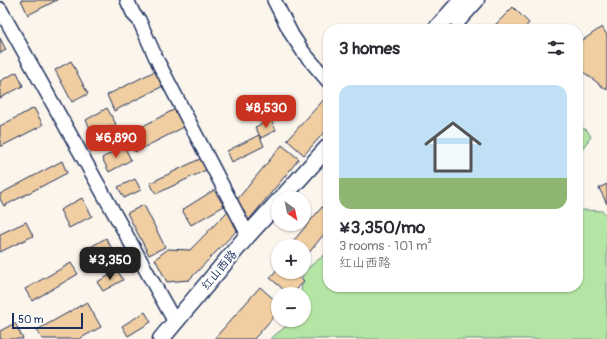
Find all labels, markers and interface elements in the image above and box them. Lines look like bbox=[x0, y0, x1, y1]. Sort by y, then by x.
icon: filters bbox=[545, 37, 567, 59]
text: 3 homes bbox=[339, 38, 400, 59]
pin: ¥8,530 bbox=[233, 95, 299, 129]
text: ¥8,530 bbox=[245, 100, 287, 116]
icon: home bbox=[417, 111, 489, 183]
pin: ¥6,890 bbox=[83, 125, 149, 159]
text: ¥6,890 bbox=[95, 130, 137, 146]
north arrow bbox=[271, 191, 311, 231]
map controls bbox=[271, 191, 311, 327]
text: ¥3,350/mo bbox=[339, 217, 425, 238]
text: 3 rooms · 101 m² bbox=[339, 238, 432, 254]
button: + bbox=[271, 239, 311, 279]
pin: ¥3,350 bbox=[77, 247, 143, 281]
street label: 红山西路 bbox=[198, 247, 241, 294]
text: ¥3,350 bbox=[89, 252, 131, 268]
text: 红山西路 bbox=[339, 255, 391, 271]
button: − bbox=[271, 287, 311, 327]
scale bar bbox=[12, 311, 83, 330]
text: 50 m bbox=[18, 313, 44, 326]

